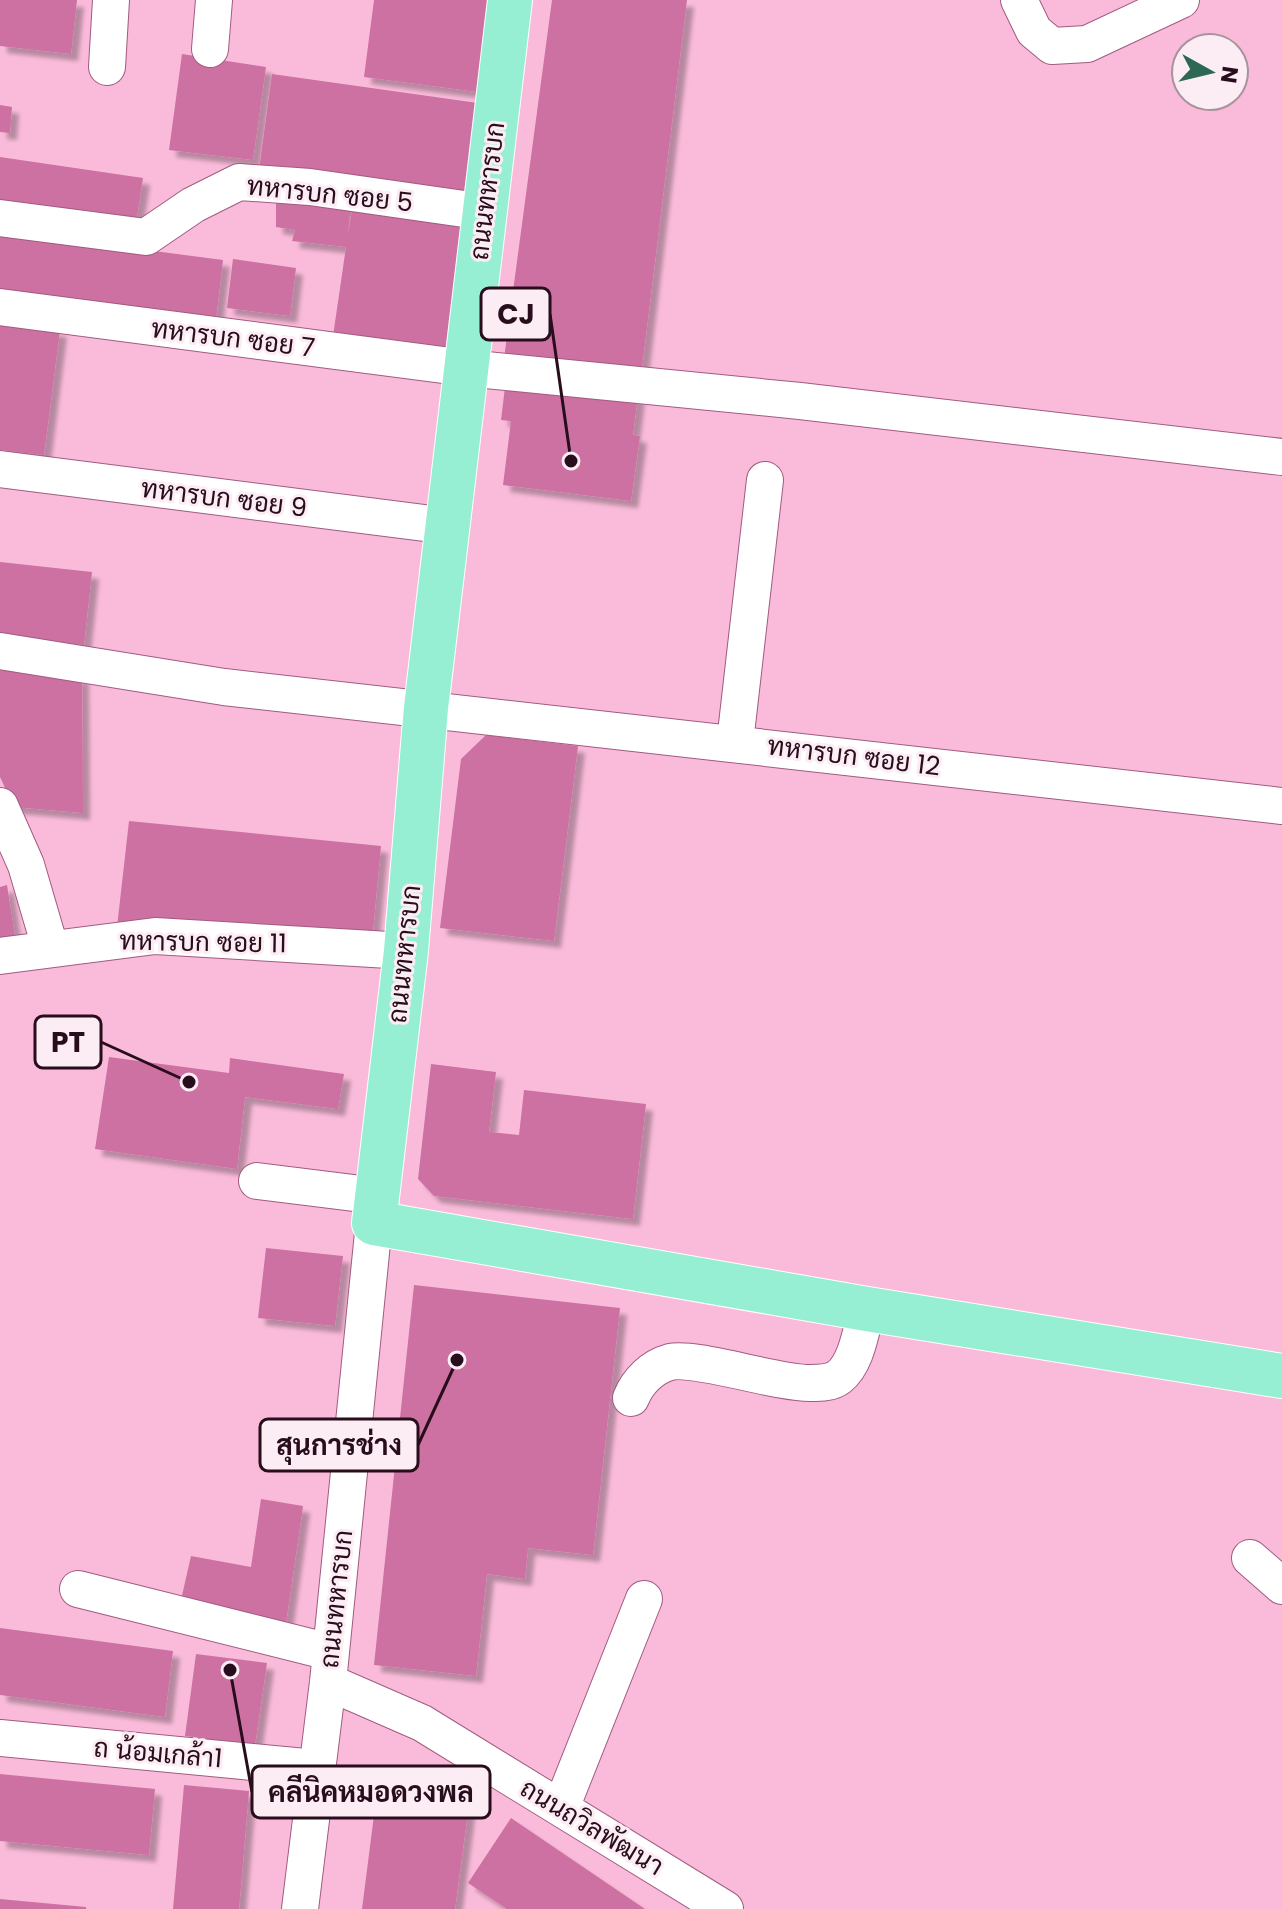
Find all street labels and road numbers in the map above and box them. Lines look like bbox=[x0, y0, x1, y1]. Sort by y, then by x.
street label: ถนนทหารบก bbox=[461, 120, 513, 262]
street label: ทหารบก ซอย 5 bbox=[245, 167, 415, 221]
street label: ทหารบก ซอย 7 bbox=[149, 310, 317, 366]
street label: ทหารบก ซอย 9 bbox=[139, 470, 309, 526]
street label: ทหารบก ซอย 12 bbox=[766, 728, 942, 784]
street label: ถนนทหารบก bbox=[379, 883, 429, 1025]
street label: ทหารบก ซอย 11 bbox=[119, 923, 287, 961]
street label: ถนนทหารบก bbox=[311, 1528, 361, 1670]
street label: ถ น้อมเกล้า1 bbox=[92, 1729, 224, 1777]
street label: ถนนถวิลพัฒนา bbox=[514, 1770, 670, 1884]

